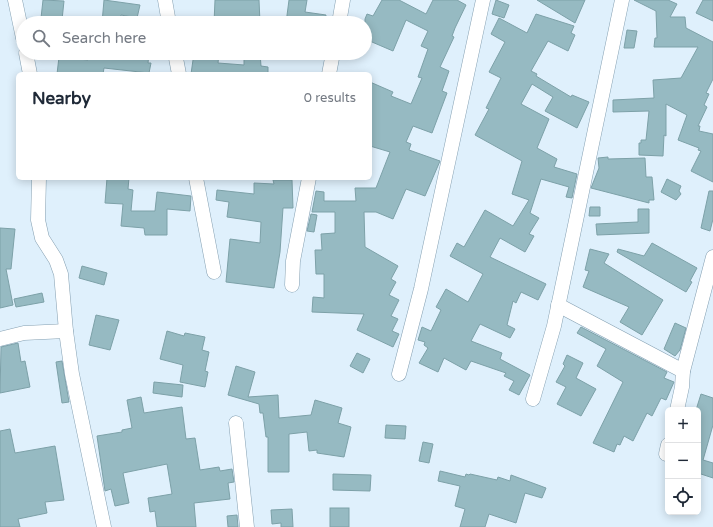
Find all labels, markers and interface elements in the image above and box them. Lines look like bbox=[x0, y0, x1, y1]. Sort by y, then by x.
search box bbox=[16, 16, 372, 60]
icon: search bbox=[30, 27, 52, 49]
text: Search here bbox=[62, 29, 146, 47]
text: Nearby bbox=[32, 88, 91, 109]
text: 0 results bbox=[304, 90, 356, 106]
map controls bbox=[665, 407, 701, 515]
button: + bbox=[665, 407, 701, 443]
button: − bbox=[665, 443, 701, 479]
button: locate bbox=[665, 479, 701, 515]

